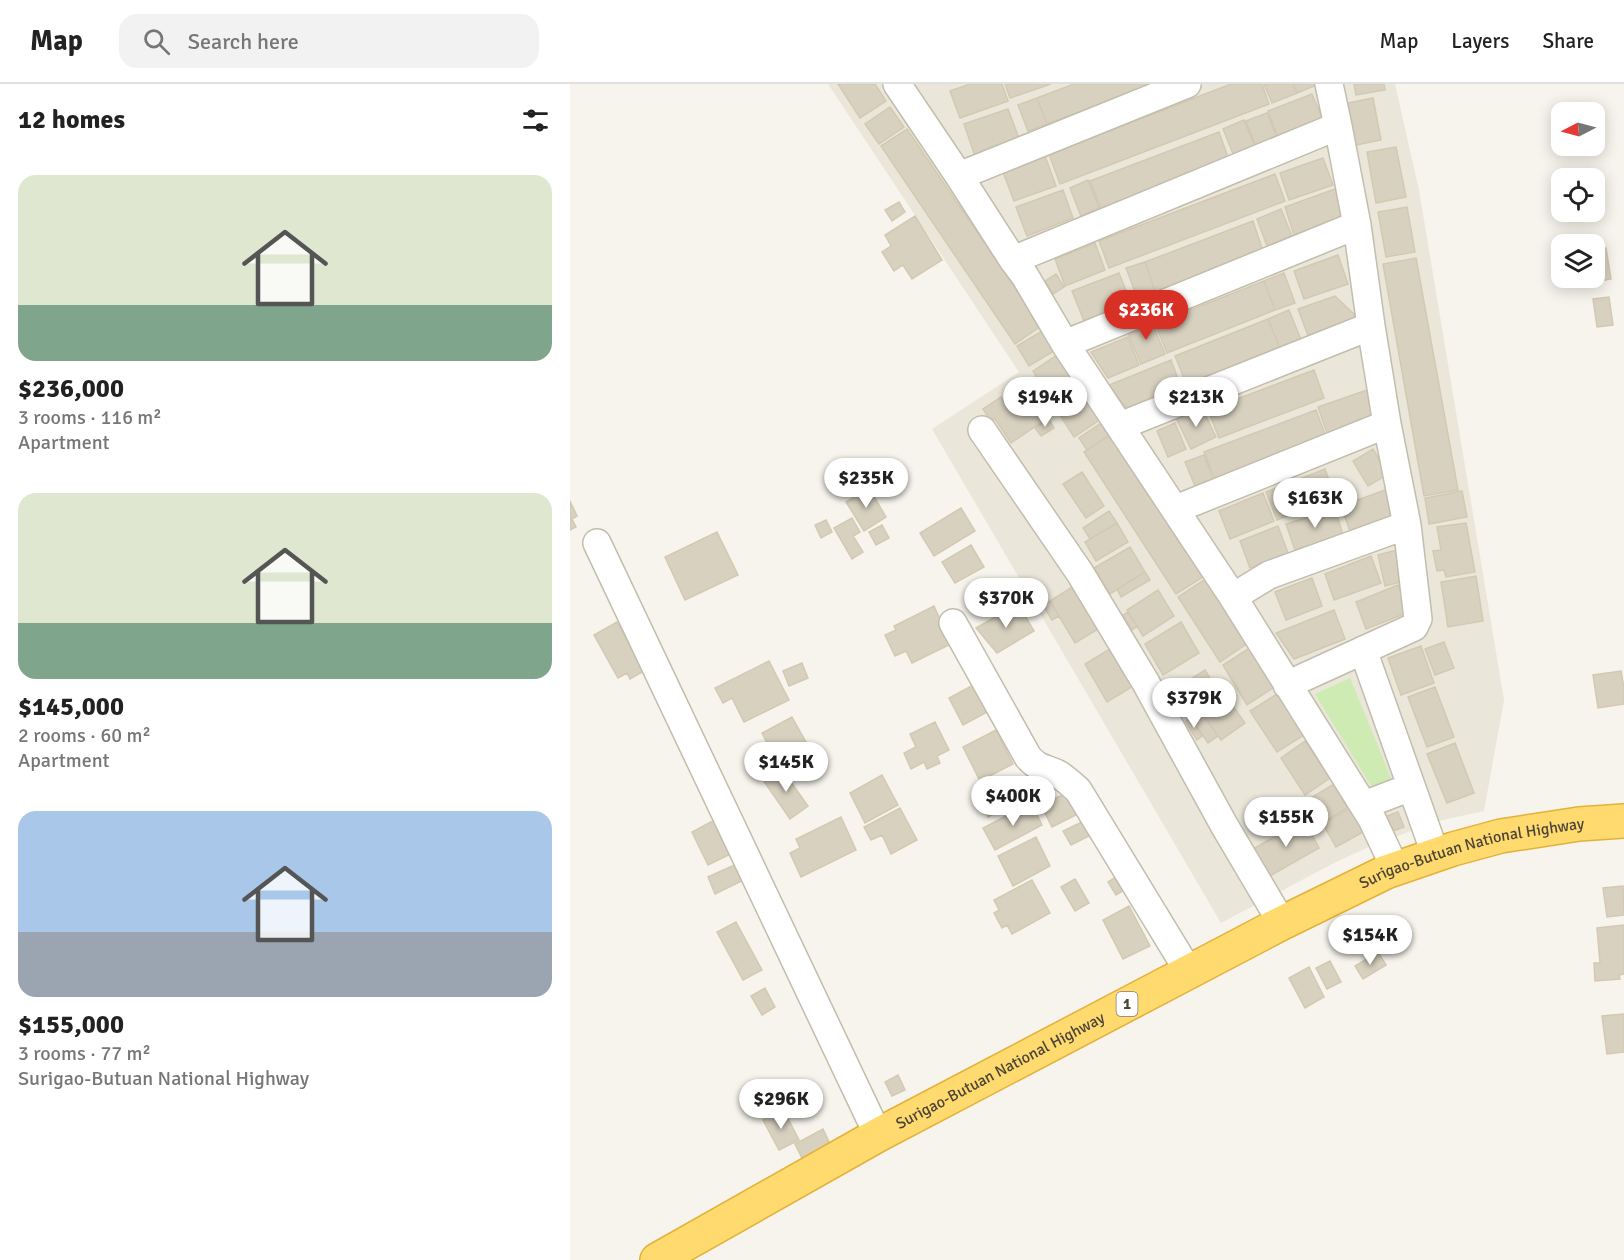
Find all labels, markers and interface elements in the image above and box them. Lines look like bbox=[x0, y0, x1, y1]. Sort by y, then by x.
search box bbox=[119, 14, 539, 68]
text: Map bbox=[30, 24, 83, 58]
icon: search bbox=[140, 25, 173, 58]
text: Search here bbox=[188, 28, 299, 55]
text: Map bbox=[1380, 28, 1418, 54]
text: Layers bbox=[1451, 28, 1509, 54]
text: Share bbox=[1542, 28, 1594, 54]
north arrow bbox=[1551, 102, 1605, 156]
map controls bbox=[1551, 102, 1605, 288]
text: 12 homes bbox=[18, 104, 125, 136]
icon: filters bbox=[519, 104, 552, 137]
button: locate bbox=[1551, 168, 1605, 222]
icon: home bbox=[231, 214, 339, 322]
button: layers bbox=[1551, 234, 1605, 288]
pin: $236K bbox=[1104, 290, 1188, 341]
text: $236K bbox=[1118, 297, 1174, 322]
text: $236,000 bbox=[18, 373, 124, 405]
pin: $194K bbox=[1003, 377, 1087, 428]
pin: $213K bbox=[1154, 377, 1238, 428]
text: $194K bbox=[1017, 384, 1073, 409]
text: $213K bbox=[1168, 384, 1224, 409]
text: 3 rooms · 116 m² bbox=[18, 405, 162, 430]
text: Apartment bbox=[18, 430, 110, 455]
pin: $235K bbox=[824, 458, 908, 509]
text: $235K bbox=[838, 465, 894, 490]
pin: $163K bbox=[1273, 478, 1357, 529]
text: $163K bbox=[1287, 485, 1343, 510]
icon: home bbox=[231, 532, 339, 640]
pin: $370K bbox=[964, 578, 1048, 629]
text: $370K bbox=[978, 585, 1034, 610]
pin: $379K bbox=[1152, 678, 1236, 729]
text: $379K bbox=[1166, 685, 1222, 710]
text: $145,000 bbox=[18, 691, 124, 723]
text: 2 rooms · 60 m² bbox=[18, 723, 151, 748]
pin: $145K bbox=[744, 742, 828, 793]
text: Apartment bbox=[18, 748, 110, 773]
text: $145K bbox=[758, 749, 814, 774]
pin: $400K bbox=[971, 776, 1055, 827]
text: $400K bbox=[985, 783, 1041, 808]
pin: $155K bbox=[1244, 797, 1328, 848]
text: $155K bbox=[1258, 804, 1314, 829]
street label: Surigao-Butuan National Highway bbox=[1356, 814, 1585, 894]
icon: home bbox=[231, 850, 339, 958]
pin: $154K bbox=[1328, 915, 1412, 966]
text: $154K bbox=[1342, 922, 1398, 947]
road number: 1 bbox=[1116, 992, 1138, 1016]
street label: Surigao-Butuan National Highway bbox=[892, 1008, 1109, 1134]
text: $155,000 bbox=[18, 1009, 124, 1041]
text: 3 rooms · 77 m² bbox=[18, 1041, 151, 1066]
text: Surigao-Butuan National Highway bbox=[18, 1066, 309, 1091]
pin: $296K bbox=[739, 1079, 823, 1130]
text: $296K bbox=[753, 1086, 809, 1111]

